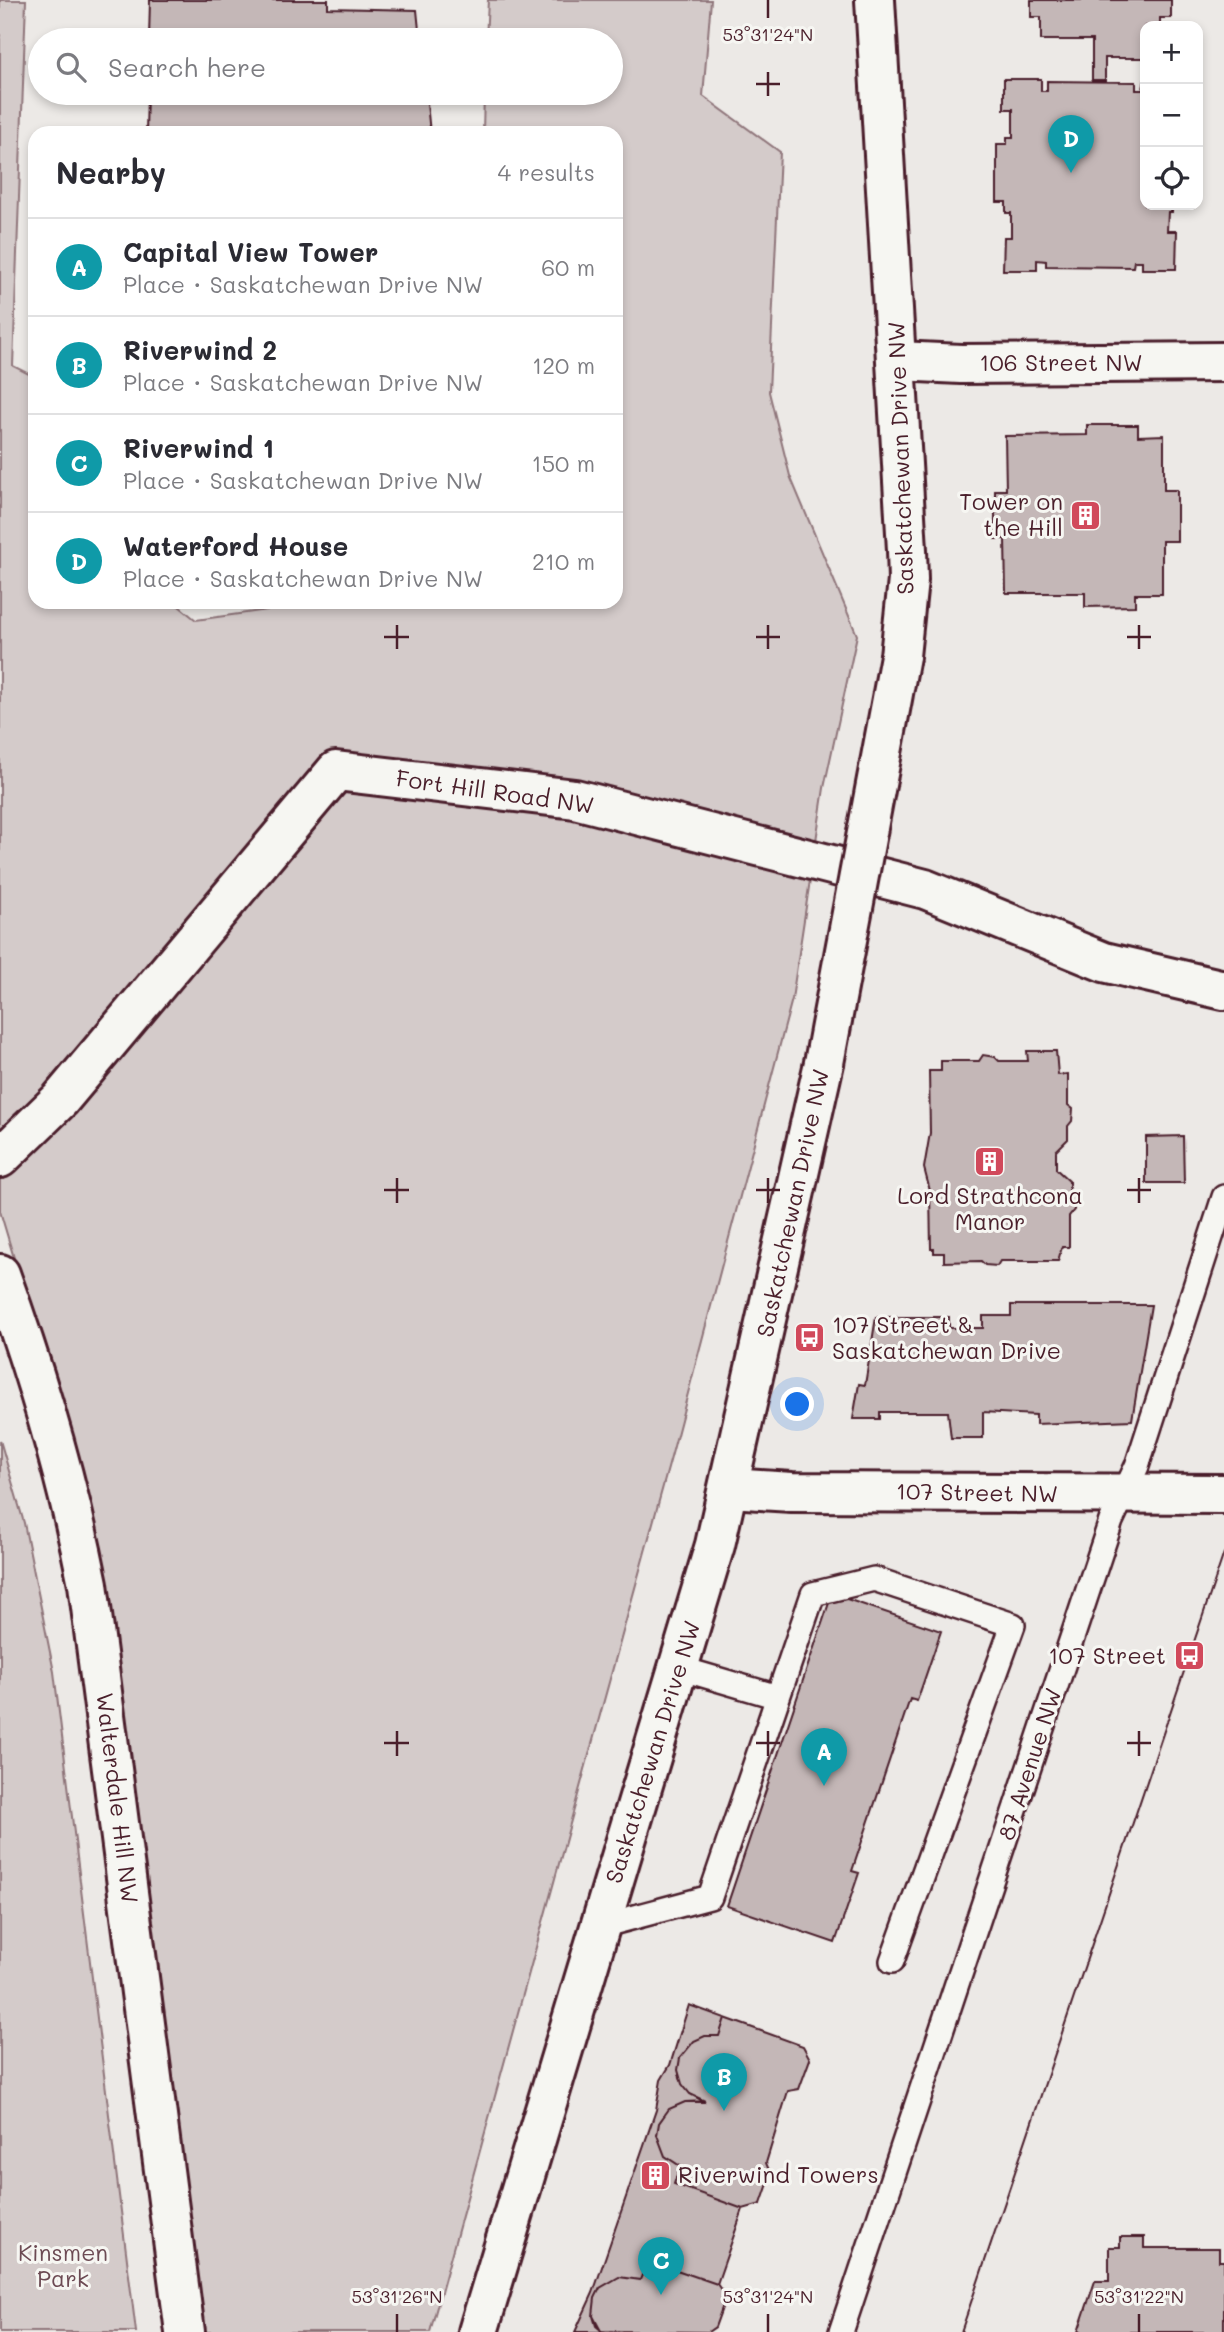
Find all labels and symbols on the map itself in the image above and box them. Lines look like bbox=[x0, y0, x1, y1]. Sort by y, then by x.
text: 53°31'24"N bbox=[723, 22, 813, 46]
pin: D bbox=[1048, 115, 1094, 173]
street label: Saskatchewan Drive NW bbox=[880, 321, 920, 595]
street label: 106 Street NW bbox=[979, 347, 1143, 377]
place label: Tower on the Hill bbox=[959, 486, 1063, 542]
building icon: Tower on the Hill bbox=[1069, 498, 1103, 532]
street label: Fort Hill Road NW bbox=[394, 762, 596, 820]
street label: Saskatchewan Drive NW bbox=[749, 1066, 835, 1340]
building icon: Lord Strathcona Manor bbox=[973, 1145, 1007, 1179]
place label: Lord Strathcona Manor bbox=[897, 1180, 1083, 1236]
place label: 107 Street & Saskatchewan Drive bbox=[832, 1309, 1061, 1365]
bus stop icon: 107 Street & Saskatchewan Drive bbox=[792, 1321, 826, 1355]
your location bbox=[780, 1387, 814, 1421]
street label: 107 Street NW bbox=[896, 1476, 1058, 1508]
street label: Saskatchewan Drive NW bbox=[598, 1617, 706, 1887]
bus stop icon: 107 Street bbox=[1172, 1639, 1206, 1673]
place label: 107 Street bbox=[1048, 1640, 1166, 1670]
street label: 87 Avenue NW bbox=[990, 1684, 1068, 1844]
street label: Walterdale Hill NW bbox=[90, 1691, 146, 1905]
pin: A bbox=[801, 1728, 847, 1786]
pin: B bbox=[701, 2053, 747, 2111]
building icon: Riverwind Towers bbox=[638, 2158, 672, 2192]
place label: Riverwind Towers bbox=[678, 2159, 879, 2189]
park label: Kinsmen Park bbox=[18, 2237, 108, 2293]
pin: C bbox=[638, 2237, 684, 2295]
text: 53°31'26"N bbox=[351, 2284, 443, 2308]
text: 53°31'24"N bbox=[723, 2284, 813, 2308]
text: 53°31'22"N bbox=[1094, 2284, 1184, 2308]

